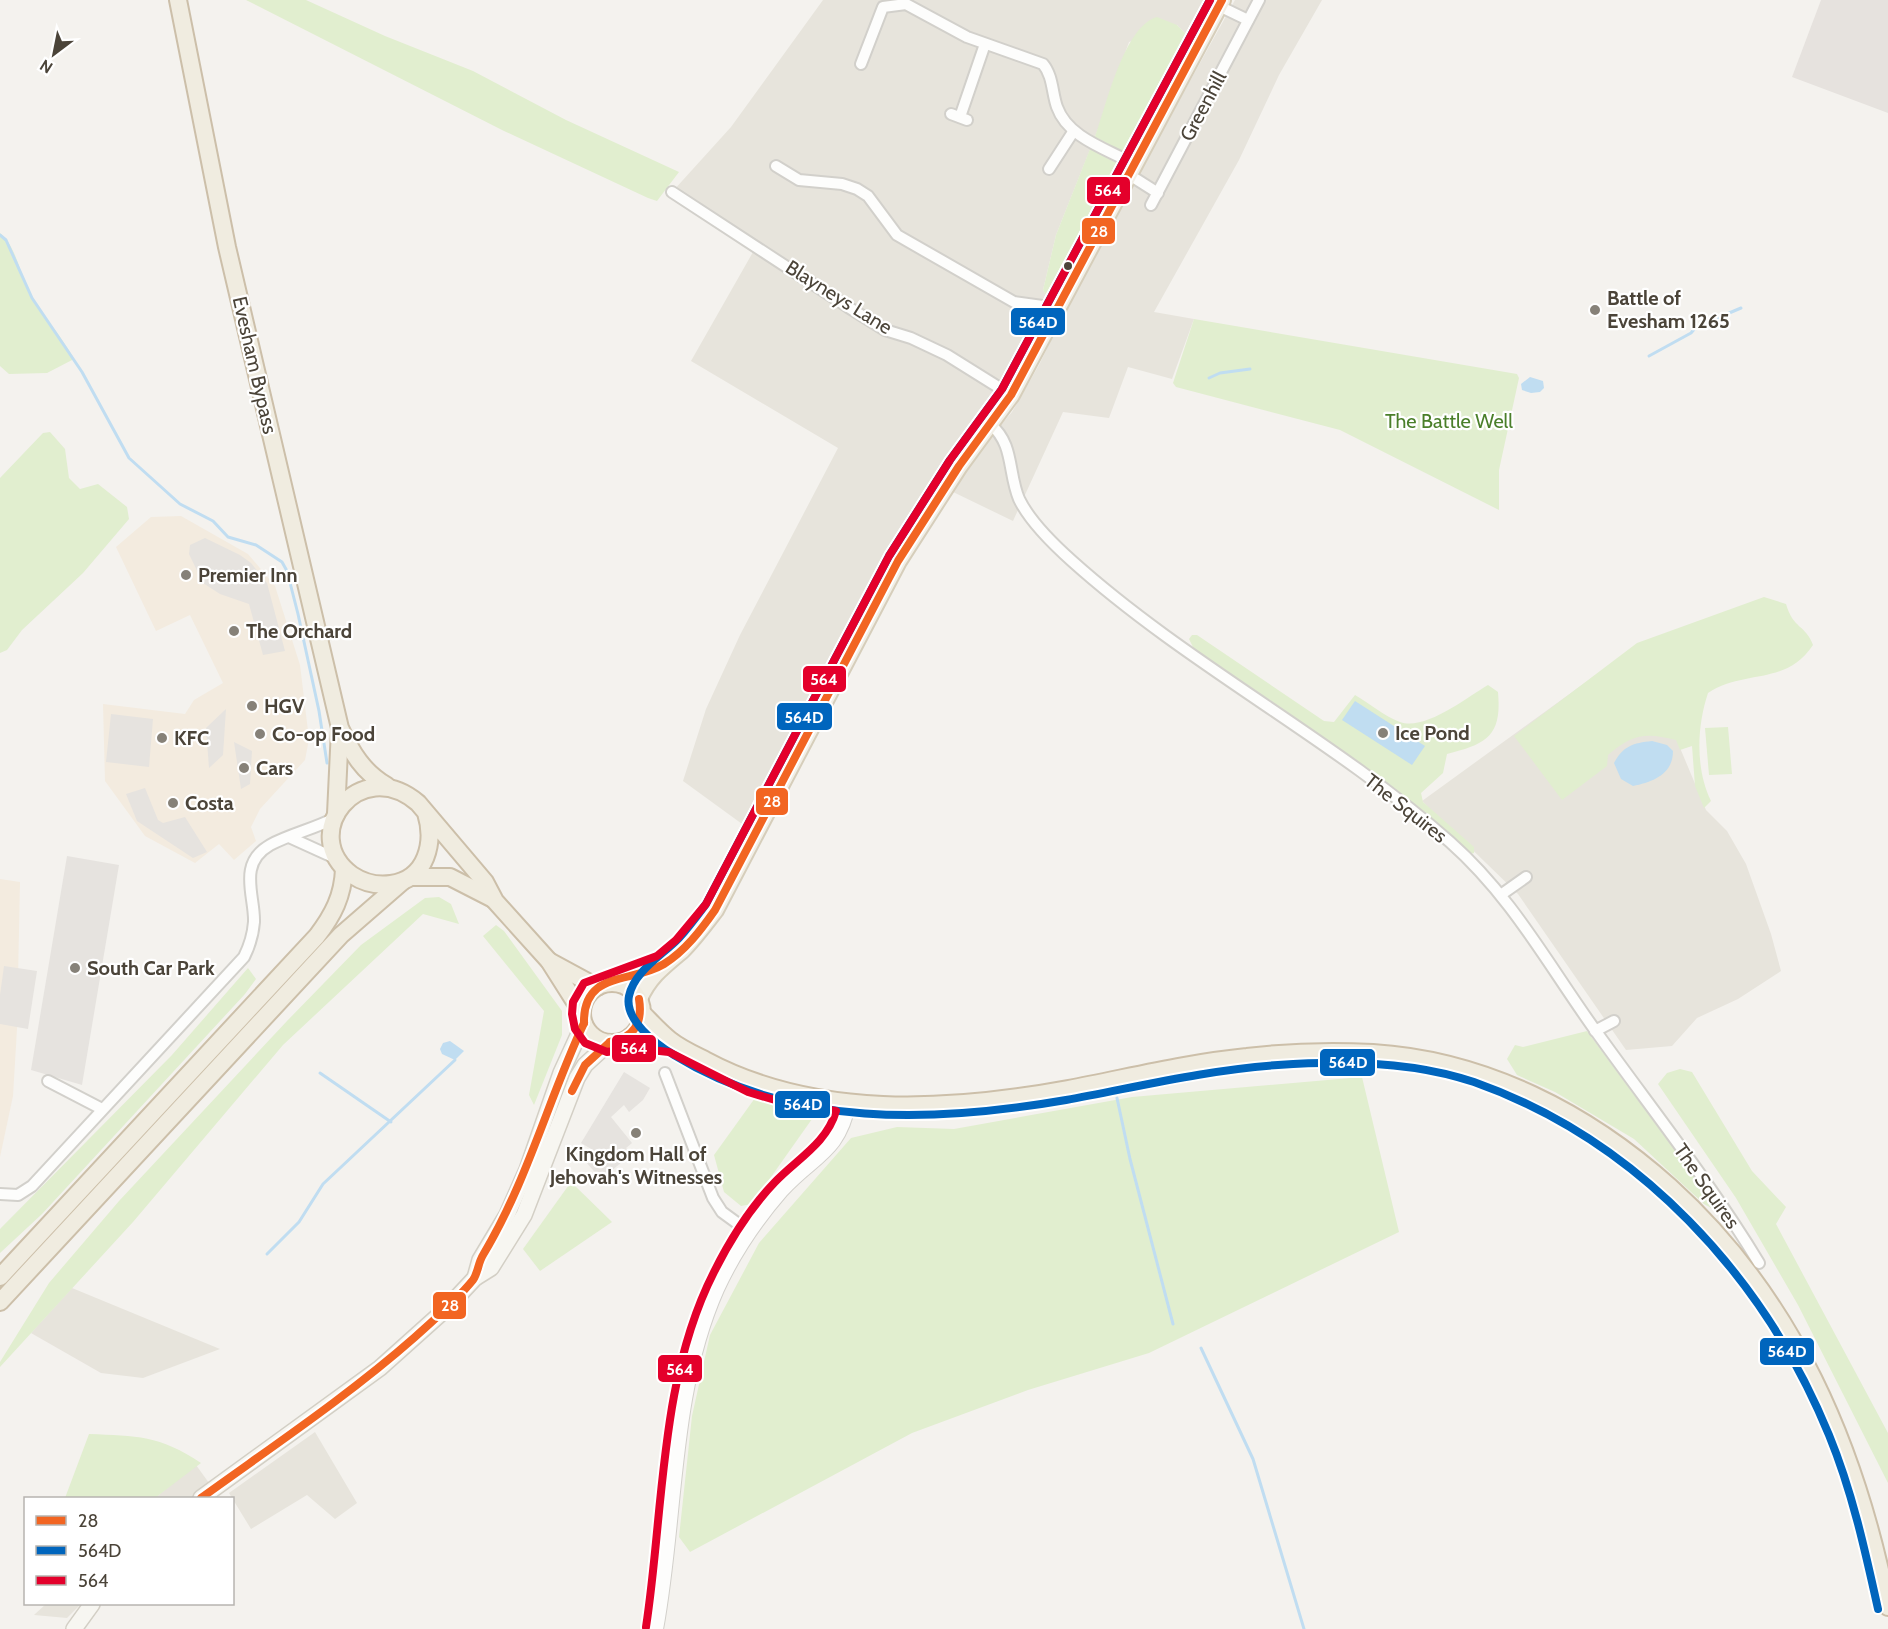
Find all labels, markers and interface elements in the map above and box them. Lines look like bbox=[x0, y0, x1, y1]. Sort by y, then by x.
north arrow bbox=[24, 24, 84, 84]
text: N bbox=[36, 55, 56, 77]
street label: Greenhill bbox=[1175, 67, 1231, 145]
line badge: 564 bbox=[1086, 176, 1131, 205]
text: 564 bbox=[1094, 181, 1122, 200]
line badge: 28 bbox=[1081, 217, 1116, 245]
text: 28 bbox=[1090, 222, 1108, 241]
street label: Blayneys Lane bbox=[781, 255, 897, 339]
unlabelled marker bbox=[1062, 260, 1074, 272]
place label: Battle of Evesham 1265 bbox=[1607, 286, 1730, 333]
street label: Evesham Bypass bbox=[228, 294, 282, 436]
marker: Battle of Evesham 1265 bbox=[1588, 303, 1602, 317]
line badge: 564D bbox=[1010, 307, 1066, 336]
text: 564D bbox=[1018, 313, 1058, 332]
park label: The Battle Well bbox=[1385, 409, 1513, 433]
place label: Premier Inn bbox=[198, 563, 298, 587]
marker: Premier Inn bbox=[179, 568, 193, 582]
place label: The Orchard bbox=[246, 619, 352, 643]
marker: The Orchard bbox=[227, 624, 241, 638]
line badge: 564 bbox=[802, 665, 847, 693]
text: 564 bbox=[810, 670, 838, 689]
place label: HGV bbox=[264, 694, 305, 718]
marker: HGV bbox=[245, 699, 259, 713]
line badge: 564D bbox=[776, 702, 833, 731]
text: 564D bbox=[784, 708, 824, 727]
place label: Ice Pond bbox=[1395, 721, 1470, 745]
place label: Co-op Food bbox=[272, 722, 375, 746]
place label: KFC bbox=[174, 726, 209, 750]
marker: Ice Pond bbox=[1376, 726, 1390, 740]
marker: Co-op Food bbox=[253, 727, 267, 741]
marker: KFC bbox=[155, 731, 169, 745]
place label: Cars bbox=[256, 756, 293, 780]
marker: Cars bbox=[237, 761, 251, 775]
street label: The Squires bbox=[1360, 768, 1452, 848]
line badge: 28 bbox=[755, 787, 789, 816]
place label: Costa bbox=[185, 791, 234, 815]
text: 28 bbox=[763, 792, 781, 811]
marker: Costa bbox=[166, 796, 180, 810]
place label: South Car Park bbox=[87, 956, 215, 980]
marker: South Car Park bbox=[68, 961, 82, 975]
line badge: 564 bbox=[611, 1034, 657, 1063]
text: 564 bbox=[620, 1039, 648, 1058]
line badge: 564D bbox=[1319, 1048, 1376, 1077]
text: 564D bbox=[1328, 1053, 1368, 1072]
line badge: 564D bbox=[774, 1090, 831, 1119]
text: 564D bbox=[783, 1095, 823, 1114]
marker: Kingdom Hall of Jehovah's Witnesses bbox=[629, 1126, 643, 1140]
street label: The Squires bbox=[1669, 1139, 1745, 1233]
place label: Kingdom Hall of Jehovah's Witnesses bbox=[549, 1142, 722, 1189]
line badge: 28 bbox=[432, 1291, 467, 1320]
text: 28 bbox=[441, 1296, 459, 1315]
line badge: 564D bbox=[1759, 1337, 1815, 1366]
text: 564D bbox=[1767, 1342, 1807, 1361]
line badge: 564 bbox=[657, 1354, 703, 1383]
text: 564 bbox=[666, 1360, 694, 1379]
legend bbox=[24, 1497, 234, 1605]
text: 28 bbox=[78, 1510, 98, 1532]
text: 564D bbox=[78, 1540, 121, 1562]
text: 564 bbox=[78, 1570, 108, 1592]

